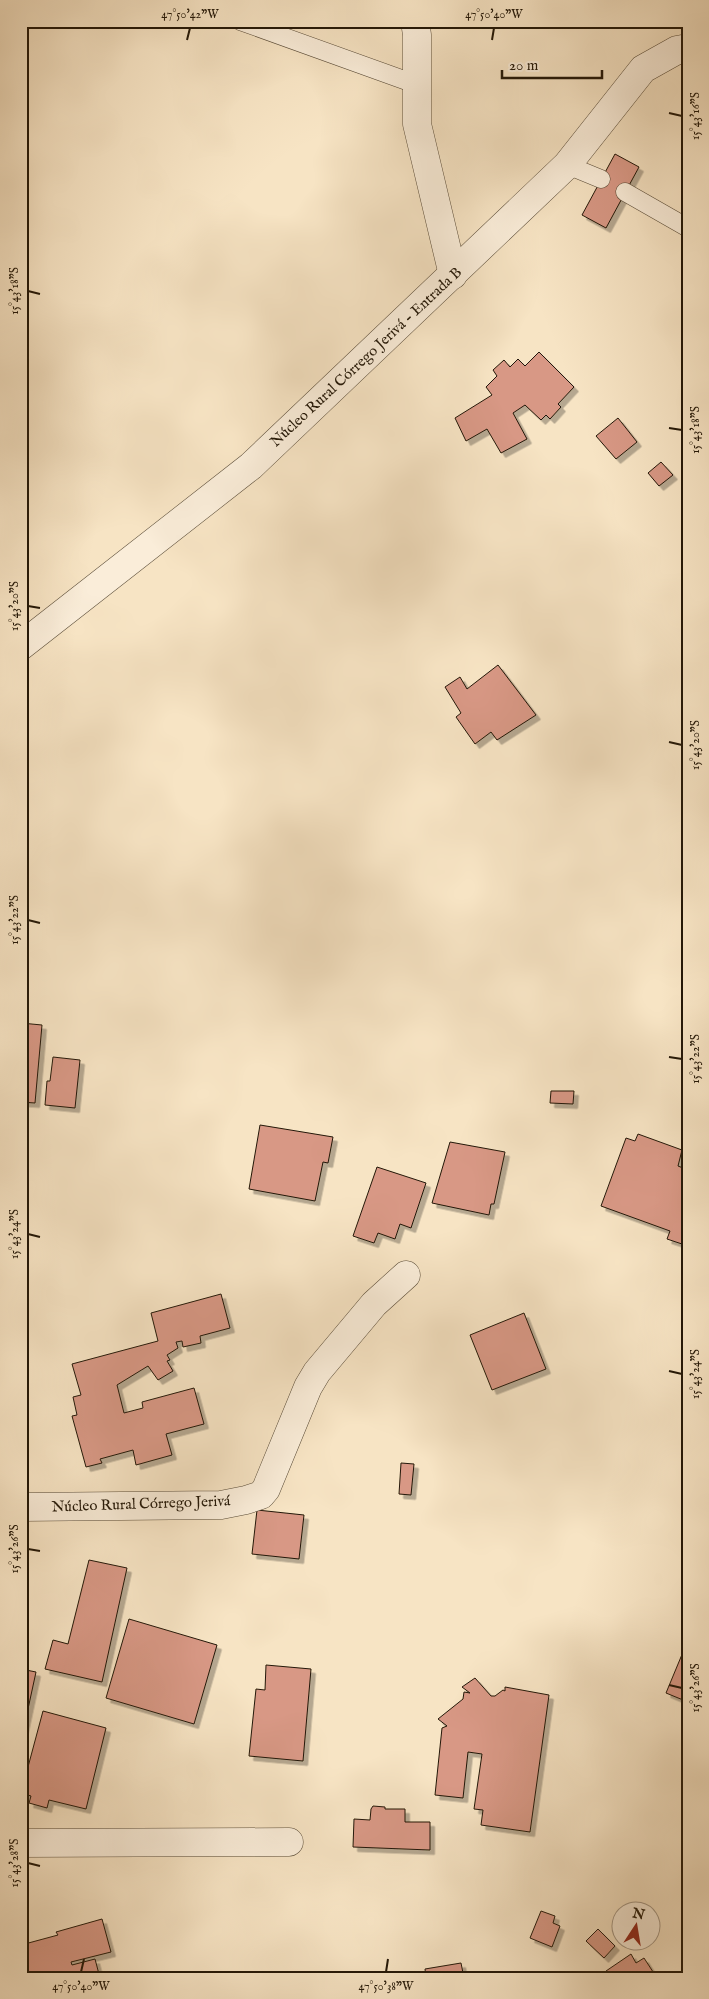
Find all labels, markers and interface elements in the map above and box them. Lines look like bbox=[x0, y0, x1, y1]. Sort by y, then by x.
text: 47°50'42"W bbox=[161, 7, 219, 22]
text: 47°50'40"W bbox=[465, 7, 523, 22]
scale bar bbox=[502, 48, 602, 80]
text: 20 m bbox=[509, 56, 539, 75]
text: 15°43'16"S bbox=[688, 92, 703, 140]
street label: Núcleo Rural Córrego Jerivá - Entrada B bbox=[266, 263, 466, 451]
text: 15°43'18"S bbox=[7, 267, 22, 315]
text: 15°43'18"S bbox=[688, 406, 703, 454]
text: 15°43'20"S bbox=[7, 581, 22, 631]
text: 15°43'20"S bbox=[688, 720, 703, 770]
text: 15°43'22"S bbox=[7, 895, 22, 945]
text: 15°43'22"S bbox=[688, 1034, 703, 1084]
text: 15°43'24"S bbox=[7, 1209, 22, 1259]
text: 15°43'24"S bbox=[688, 1349, 703, 1399]
street label: Núcleo Rural Córrego Jerivá bbox=[51, 1491, 231, 1517]
text: 15°43'26"S bbox=[7, 1524, 22, 1574]
text: 15°43'26"S bbox=[688, 1663, 703, 1713]
text: 15°43'28"S bbox=[7, 1839, 22, 1887]
north arrow bbox=[612, 1902, 662, 1952]
text: N bbox=[630, 1904, 646, 1924]
text: 47°50'40"W bbox=[52, 1979, 110, 1994]
text: 47°50'38"W bbox=[358, 1979, 414, 1994]

